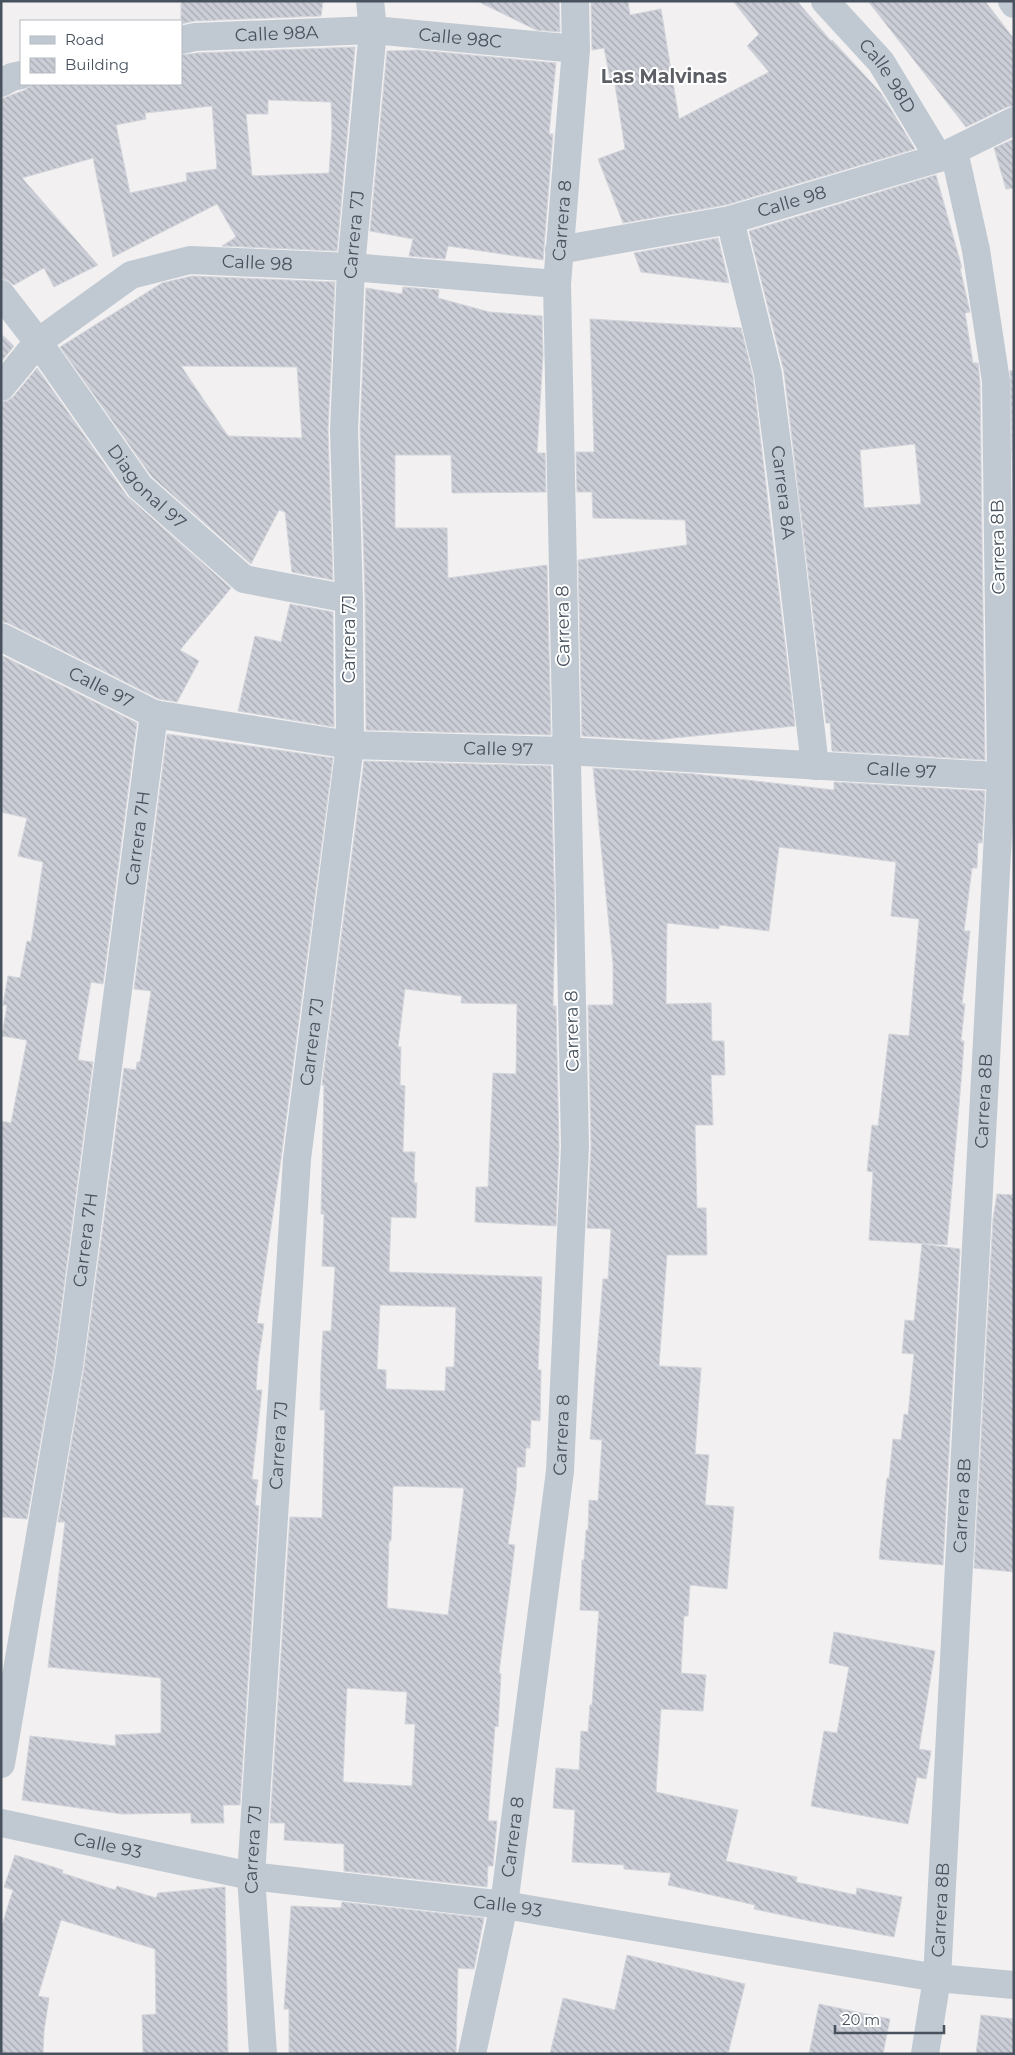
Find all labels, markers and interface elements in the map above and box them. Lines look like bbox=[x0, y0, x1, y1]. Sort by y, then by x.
legend bbox=[20, 20, 182, 85]
street label: Calle 98A bbox=[234, 21, 319, 46]
street label: Calle 98C bbox=[417, 23, 503, 53]
text: Road bbox=[65, 30, 104, 49]
street label: Calle 98D bbox=[854, 34, 920, 117]
text: Building bbox=[65, 55, 129, 74]
district label: Las Malvinas bbox=[601, 65, 727, 88]
street label: Carrera 8 bbox=[548, 179, 576, 262]
street label: Calle 98 bbox=[755, 181, 829, 222]
street label: Carrera 7J bbox=[339, 189, 369, 280]
street label: Calle 98 bbox=[221, 250, 293, 275]
street label: Diagonal 97 bbox=[102, 440, 191, 534]
street label: Carrera 8A bbox=[766, 444, 800, 541]
street label: Carrera 8B bbox=[986, 499, 1010, 595]
street label: Carrera 8 bbox=[551, 585, 575, 667]
street label: Carrera 7J bbox=[338, 594, 360, 684]
street label: Calle 97 bbox=[65, 662, 137, 713]
street label: Calle 97 bbox=[463, 737, 533, 761]
street label: Calle 97 bbox=[866, 757, 937, 783]
street label: Carrera 7H bbox=[121, 790, 155, 887]
street label: Carrera 8 bbox=[560, 990, 584, 1072]
street label: Carrera 7J bbox=[295, 996, 329, 1087]
street label: Carrera 8B bbox=[970, 1053, 997, 1149]
street label: Carrera 7H bbox=[68, 1191, 103, 1289]
street label: Carrera 8 bbox=[549, 1394, 575, 1476]
street label: Carrera 7J bbox=[265, 1400, 292, 1491]
street label: Carrera 8B bbox=[949, 1458, 976, 1554]
street label: Carrera 8 bbox=[497, 1795, 529, 1879]
street label: Carrera 7J bbox=[240, 1804, 267, 1895]
street label: Calle 93 bbox=[71, 1828, 144, 1864]
street label: Carrera 8B bbox=[927, 1862, 954, 1958]
street label: Calle 93 bbox=[472, 1891, 544, 1922]
scale bar bbox=[835, 2002, 944, 2034]
text: 20 m bbox=[842, 2010, 880, 2029]

